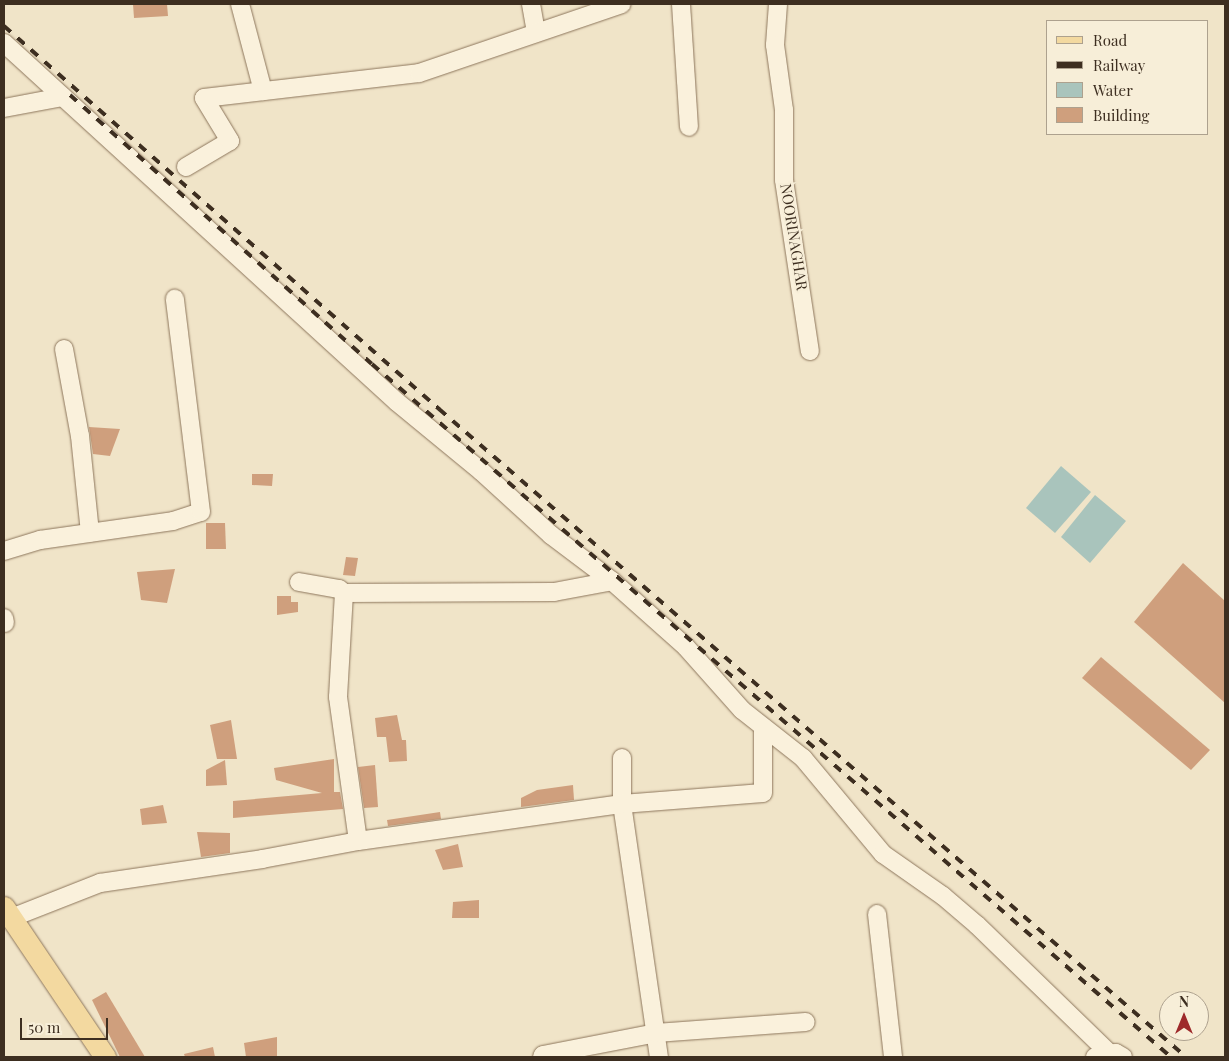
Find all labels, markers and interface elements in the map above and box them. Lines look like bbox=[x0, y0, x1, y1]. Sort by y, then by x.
legend bbox=[1046, 20, 1209, 135]
text: Road bbox=[1093, 30, 1127, 50]
text: Railway bbox=[1093, 55, 1145, 75]
text: Water bbox=[1093, 80, 1133, 100]
text: Building bbox=[1093, 105, 1149, 125]
street label: NOORINAGHAR bbox=[777, 182, 811, 292]
north arrow bbox=[1159, 991, 1209, 1041]
text: N bbox=[1179, 992, 1189, 1011]
scale bar bbox=[22, 1008, 110, 1040]
text: 50 m bbox=[28, 1017, 60, 1037]

